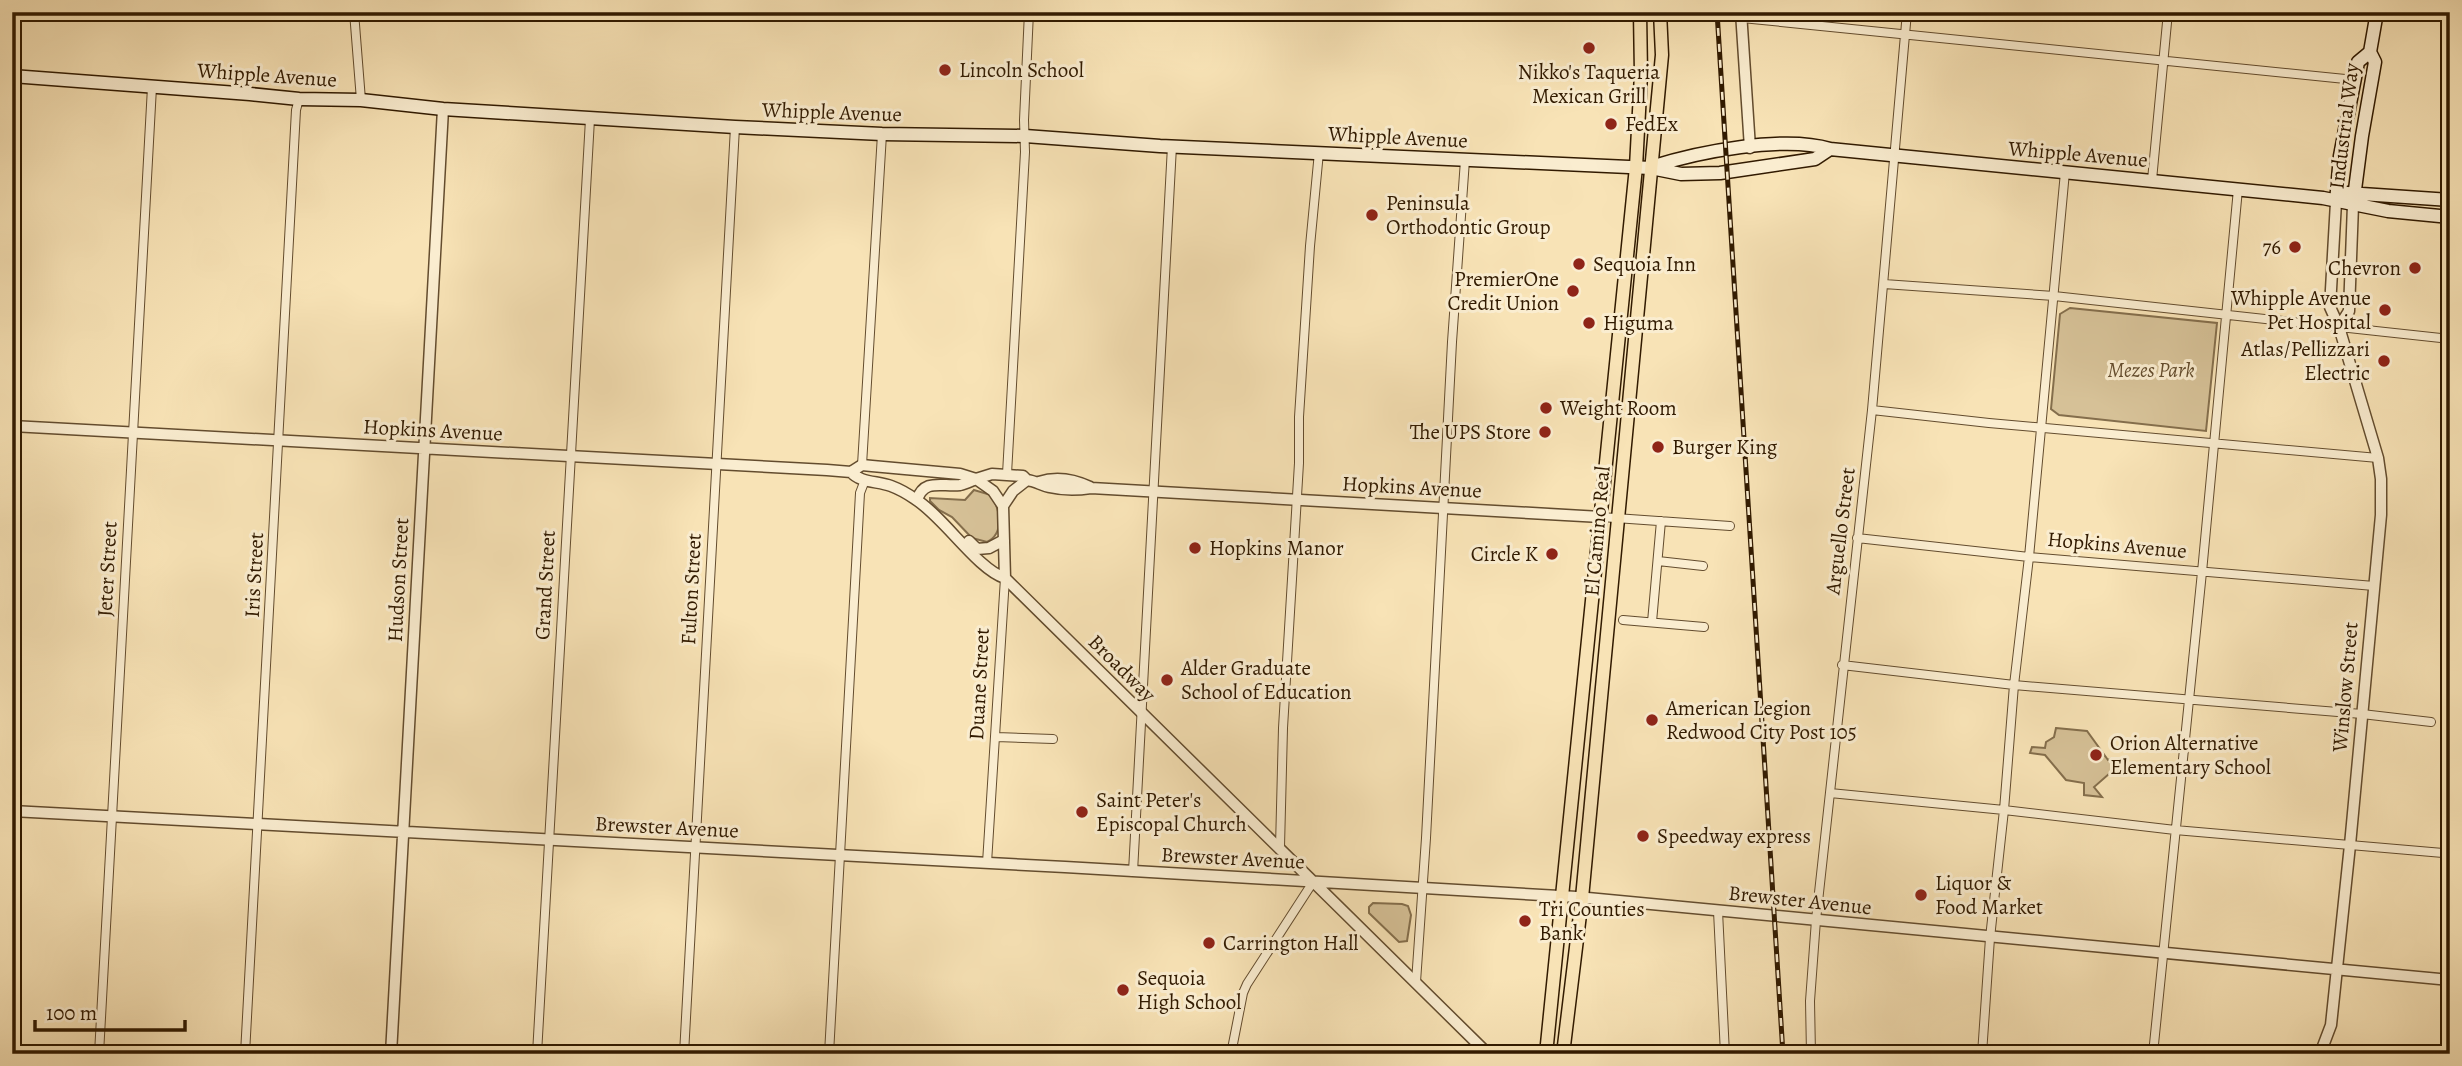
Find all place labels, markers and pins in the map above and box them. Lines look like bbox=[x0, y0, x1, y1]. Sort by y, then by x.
marker: Nikko's Taqueria Mexican Grill bbox=[1581, 40, 1597, 56]
place label: Lincoln School bbox=[959, 56, 1084, 84]
place label: Nikko's Taqueria Mexican Grill bbox=[1518, 58, 1660, 110]
marker: Lincoln School bbox=[937, 62, 953, 78]
place label: FedEx bbox=[1625, 110, 1678, 138]
marker: FedEx bbox=[1603, 116, 1619, 132]
place label: Peninsula Orthodontic Group bbox=[1386, 189, 1551, 241]
marker: Peninsula Orthodontic Group bbox=[1364, 207, 1380, 223]
place label: 76 bbox=[2262, 233, 2281, 261]
marker: 76 bbox=[2287, 239, 2303, 255]
place label: Sequoia Inn bbox=[1593, 250, 1696, 278]
place label: Chevron bbox=[2328, 254, 2401, 282]
marker: Sequoia Inn bbox=[1571, 256, 1587, 272]
marker: Chevron bbox=[2407, 260, 2423, 276]
place label: PremierOne Credit Union bbox=[1447, 265, 1559, 317]
marker: PremierOne Credit Union bbox=[1565, 283, 1581, 299]
place label: Whipple Avenue Pet Hospital bbox=[2230, 284, 2371, 336]
marker: Whipple Avenue Pet Hospital bbox=[2377, 302, 2393, 318]
place label: Higuma bbox=[1603, 309, 1674, 337]
marker: Higuma bbox=[1581, 315, 1597, 331]
place label: Atlas/Pellizzari Electric bbox=[2240, 335, 2370, 387]
marker: Atlas/Pellizzari Electric bbox=[2376, 353, 2392, 369]
place label: Weight Room bbox=[1559, 394, 1677, 422]
marker: Weight Room bbox=[1538, 400, 1554, 416]
place label: The UPS Store bbox=[1410, 418, 1531, 446]
marker: The UPS Store bbox=[1537, 424, 1553, 440]
place label: Burger King bbox=[1672, 433, 1778, 461]
marker: Burger King bbox=[1650, 439, 1666, 455]
place label: Hopkins Manor bbox=[1209, 534, 1344, 562]
marker: Hopkins Manor bbox=[1187, 540, 1203, 556]
place label: Circle K bbox=[1471, 540, 1538, 568]
marker: Circle K bbox=[1544, 546, 1560, 562]
place label: Alder Graduate School of Education bbox=[1180, 654, 1351, 706]
marker: Alder Graduate School of Education bbox=[1159, 672, 1175, 688]
place label: American Legion Redwood City Post 105 bbox=[1665, 694, 1857, 746]
marker: American Legion Redwood City Post 105 bbox=[1644, 712, 1660, 728]
place label: Orion Alternative Elementary School bbox=[2110, 729, 2271, 781]
marker: Orion Alternative Elementary School bbox=[2088, 747, 2104, 763]
place label: Saint Peter's Episcopal Church bbox=[1096, 786, 1247, 838]
marker: Saint Peter's Episcopal Church bbox=[1074, 804, 1090, 820]
place label: Speedway express bbox=[1657, 822, 1811, 850]
marker: Speedway express bbox=[1635, 828, 1651, 844]
place label: Liquor & Food Market bbox=[1935, 869, 2043, 921]
marker: Liquor & Food Market bbox=[1913, 887, 1929, 903]
place label: Tri Counties Bank bbox=[1539, 895, 1645, 947]
marker: Tri Counties Bank bbox=[1517, 913, 1533, 929]
place label: Carrington Hall bbox=[1223, 929, 1358, 957]
marker: Carrington Hall bbox=[1201, 935, 1217, 951]
place label: Sequoia High School bbox=[1137, 964, 1241, 1016]
marker: Sequoia High School bbox=[1115, 982, 1131, 998]

